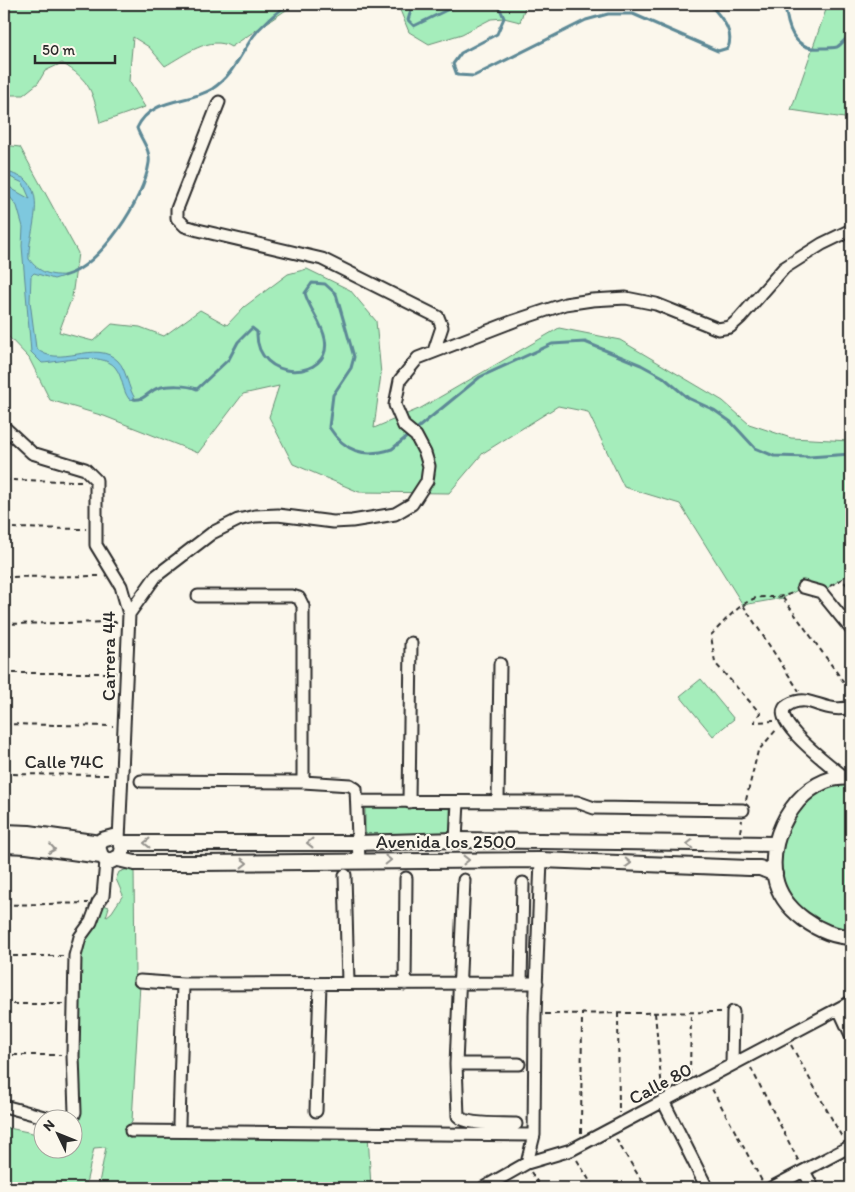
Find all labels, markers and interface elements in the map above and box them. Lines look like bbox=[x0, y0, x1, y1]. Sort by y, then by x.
scale bar bbox=[35, 32, 115, 64]
text: 50 m bbox=[42, 41, 75, 59]
street label: Carrera 44 bbox=[97, 611, 120, 701]
street label: Calle 74C bbox=[24, 750, 104, 773]
street label: Avenida los 2500 bbox=[376, 830, 516, 853]
one-way arrow bbox=[143, 838, 150, 848]
one-way arrow bbox=[305, 838, 313, 848]
one-way arrow bbox=[686, 839, 694, 849]
one-way arrow bbox=[48, 844, 57, 854]
one-way arrow bbox=[384, 855, 392, 865]
one-way arrow bbox=[462, 855, 470, 865]
one-way arrow bbox=[241, 858, 249, 868]
one-way arrow bbox=[624, 858, 632, 868]
street label: Calle 80 bbox=[625, 1057, 696, 1110]
north arrow bbox=[32, 1110, 82, 1160]
text: N bbox=[39, 1116, 58, 1135]

